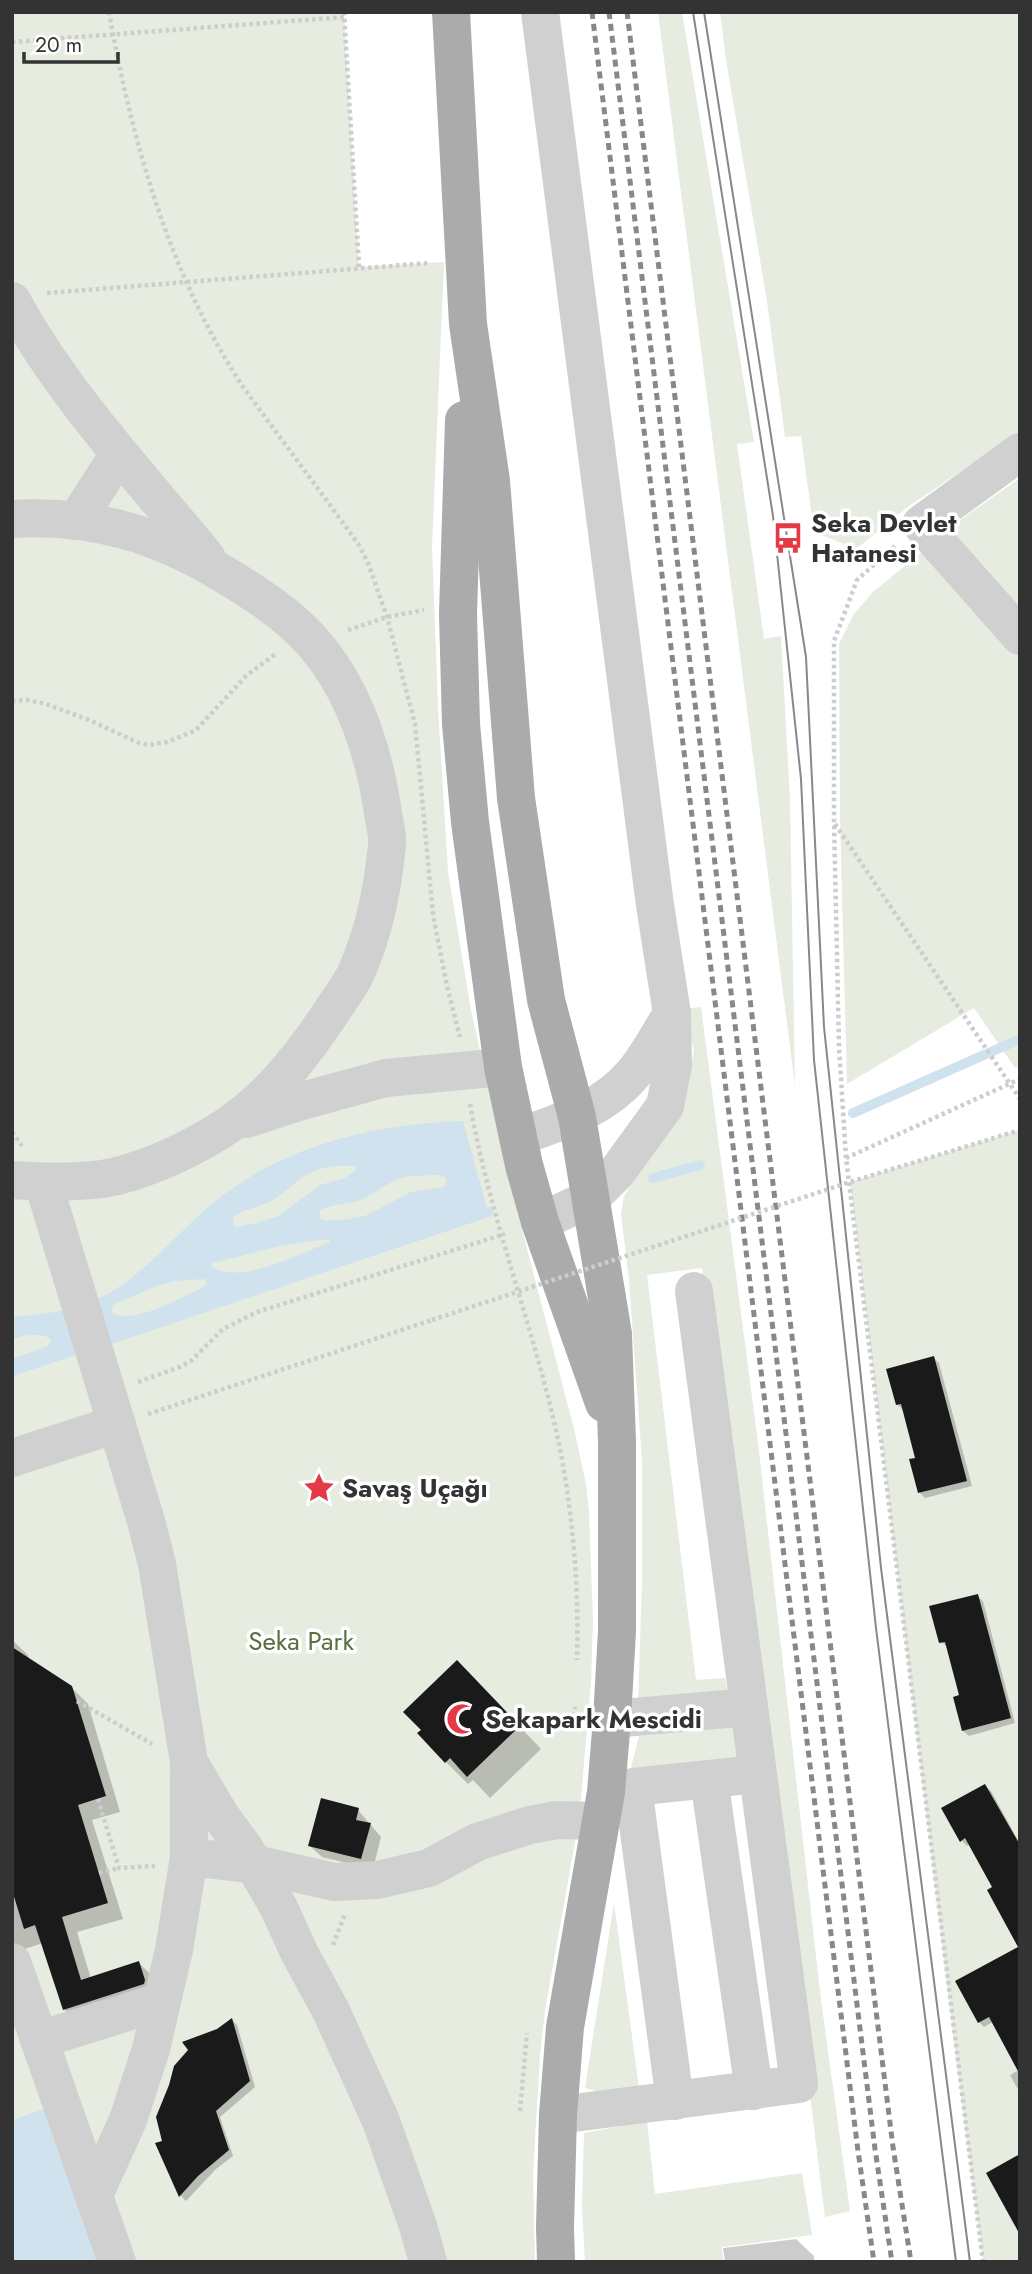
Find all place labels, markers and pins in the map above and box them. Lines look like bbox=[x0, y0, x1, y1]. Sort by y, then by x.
place label: Seka Devlet Hatanesi bbox=[811, 504, 957, 572]
bus stop icon: Seka Devlet Hatanesi bbox=[771, 521, 805, 555]
place label: Savaş Uçağı bbox=[342, 1469, 488, 1507]
place icon: Savaş Uçağı bbox=[302, 1471, 336, 1505]
place label: Sekapark Mescidi bbox=[485, 1700, 702, 1738]
mosque icon: Sekapark Mescidi bbox=[445, 1702, 479, 1736]

